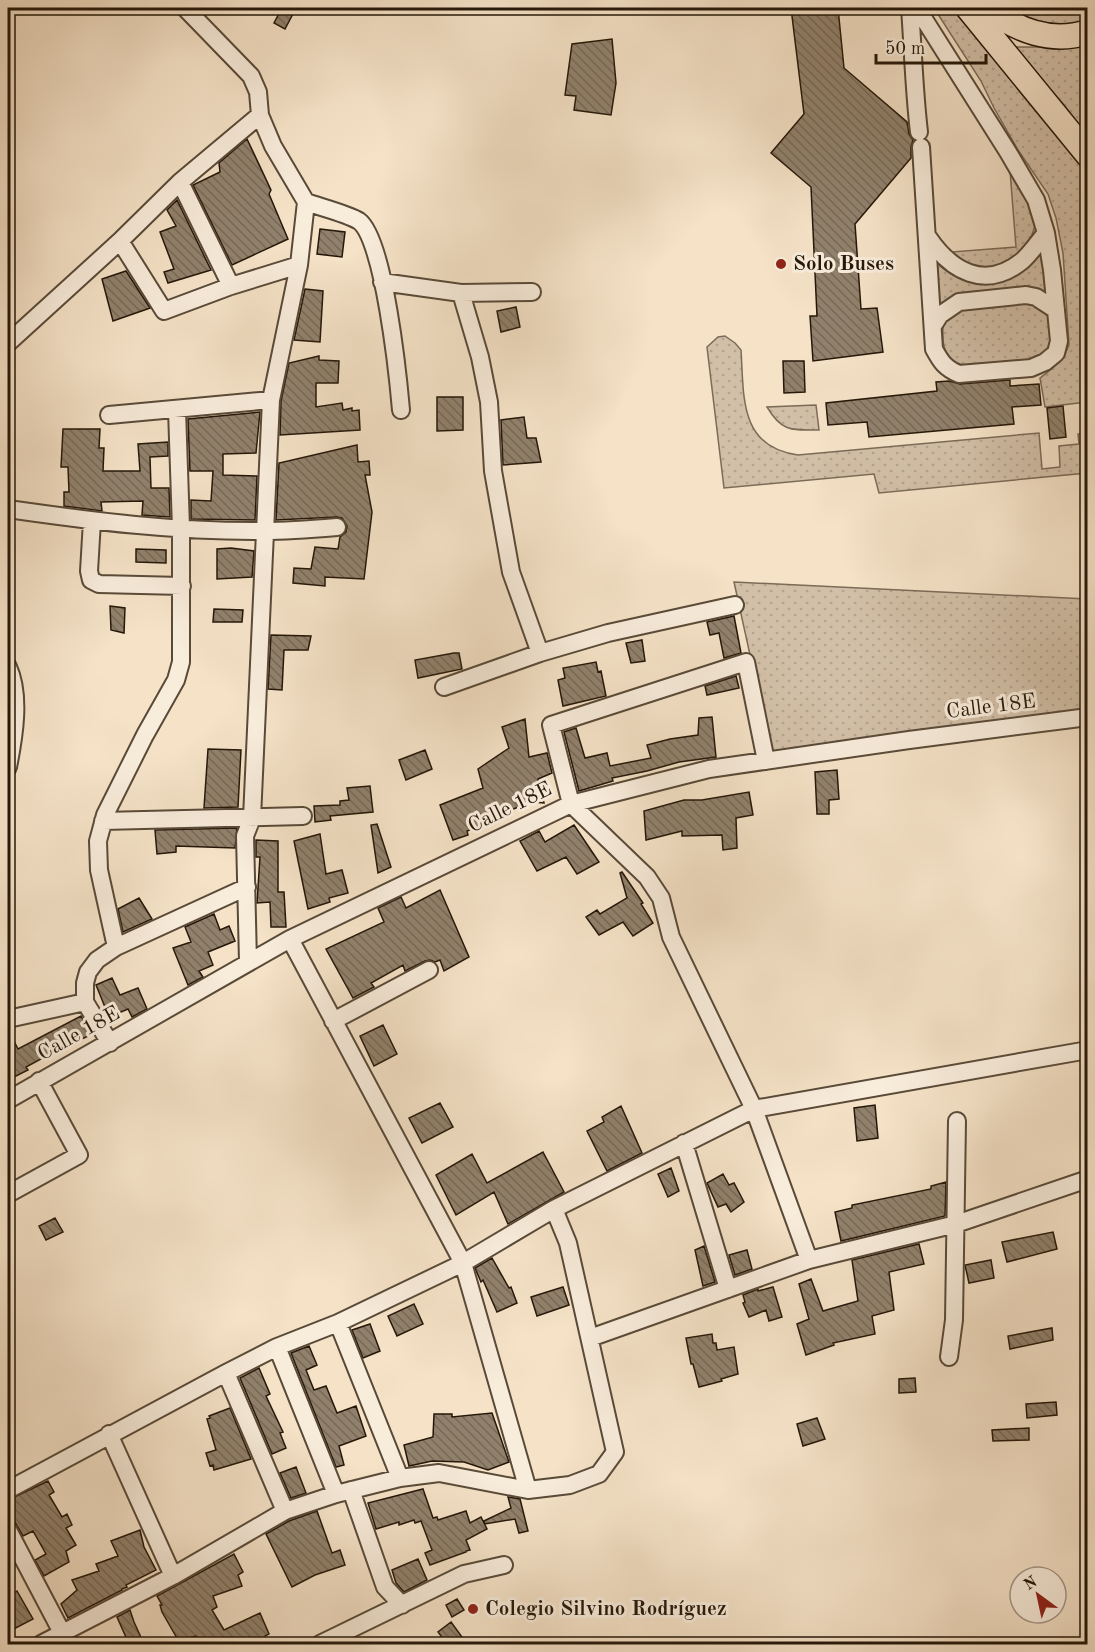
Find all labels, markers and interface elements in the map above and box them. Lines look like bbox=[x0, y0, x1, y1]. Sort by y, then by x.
scale bar bbox=[876, 27, 986, 65]
text: 50 m bbox=[885, 40, 925, 58]
place label: Solo Buses bbox=[793, 254, 894, 275]
marker: Solo Buses bbox=[774, 257, 788, 271]
street label: Calle 18E bbox=[945, 691, 1037, 723]
street label: Calle 18E bbox=[465, 779, 555, 837]
street label: Calle 18E bbox=[34, 1003, 124, 1065]
north arrow bbox=[1008, 1565, 1068, 1625]
text: N bbox=[1021, 1574, 1041, 1594]
place label: Colegio Silvino Rodríguez bbox=[485, 1599, 727, 1620]
marker: Colegio Silvino Rodríguez bbox=[466, 1602, 480, 1616]

